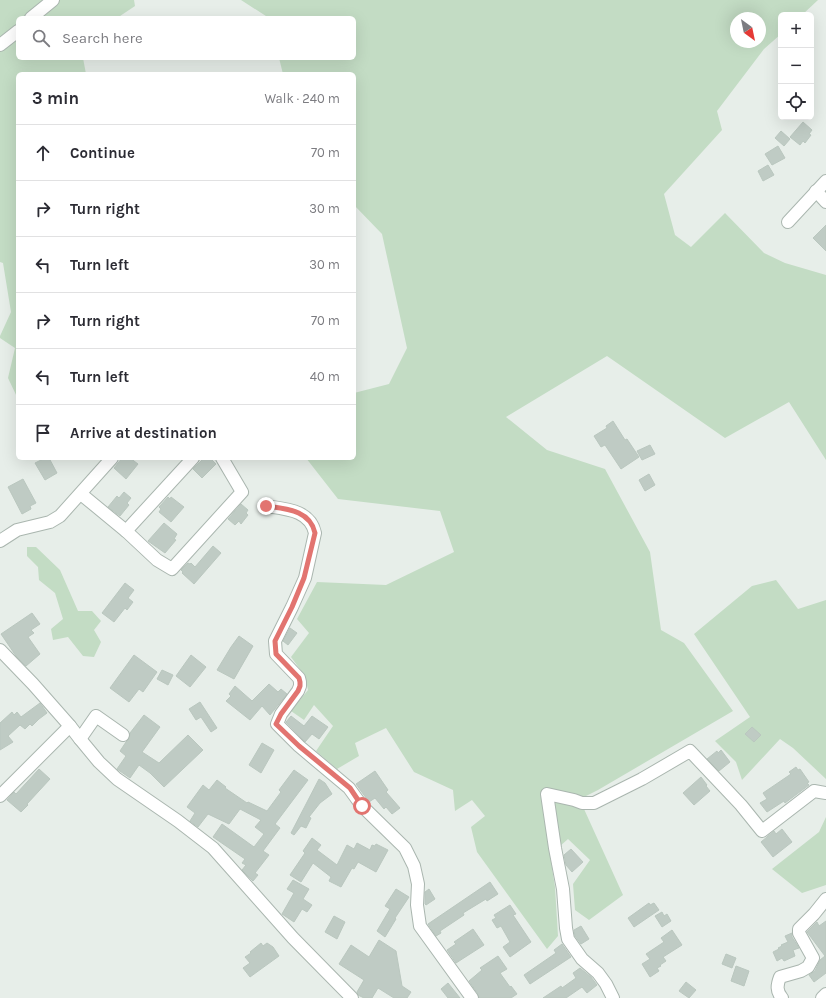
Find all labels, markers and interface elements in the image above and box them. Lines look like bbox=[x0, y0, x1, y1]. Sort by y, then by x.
north arrow bbox=[730, 12, 766, 48]
map controls bbox=[778, 12, 814, 120]
button: + bbox=[778, 12, 814, 48]
search box bbox=[16, 16, 356, 60]
icon: search bbox=[30, 27, 52, 49]
text: Search here bbox=[62, 29, 143, 47]
button: − bbox=[778, 48, 814, 84]
button: locate bbox=[778, 84, 814, 120]
text: 3 min bbox=[32, 88, 79, 108]
text: Walk · 240 m bbox=[264, 91, 340, 106]
icon: ahead bbox=[32, 142, 54, 164]
text: Continue bbox=[70, 144, 135, 162]
text: 70 m bbox=[311, 145, 340, 160]
icon: right bbox=[32, 198, 54, 220]
text: Turn right bbox=[70, 200, 140, 218]
text: 30 m bbox=[309, 201, 340, 216]
icon: left bbox=[32, 254, 54, 276]
text: Turn left bbox=[70, 256, 129, 274]
text: 30 m bbox=[309, 257, 340, 272]
icon: right bbox=[32, 310, 54, 332]
text: Turn right bbox=[70, 312, 140, 330]
text: 70 m bbox=[311, 313, 340, 328]
icon: left bbox=[32, 366, 54, 388]
text: Turn left bbox=[70, 368, 129, 386]
text: 40 m bbox=[310, 369, 340, 384]
icon: arrive bbox=[32, 422, 54, 444]
text: Arrive at destination bbox=[70, 424, 217, 442]
route end bbox=[257, 497, 275, 515]
route start bbox=[353, 797, 371, 815]

